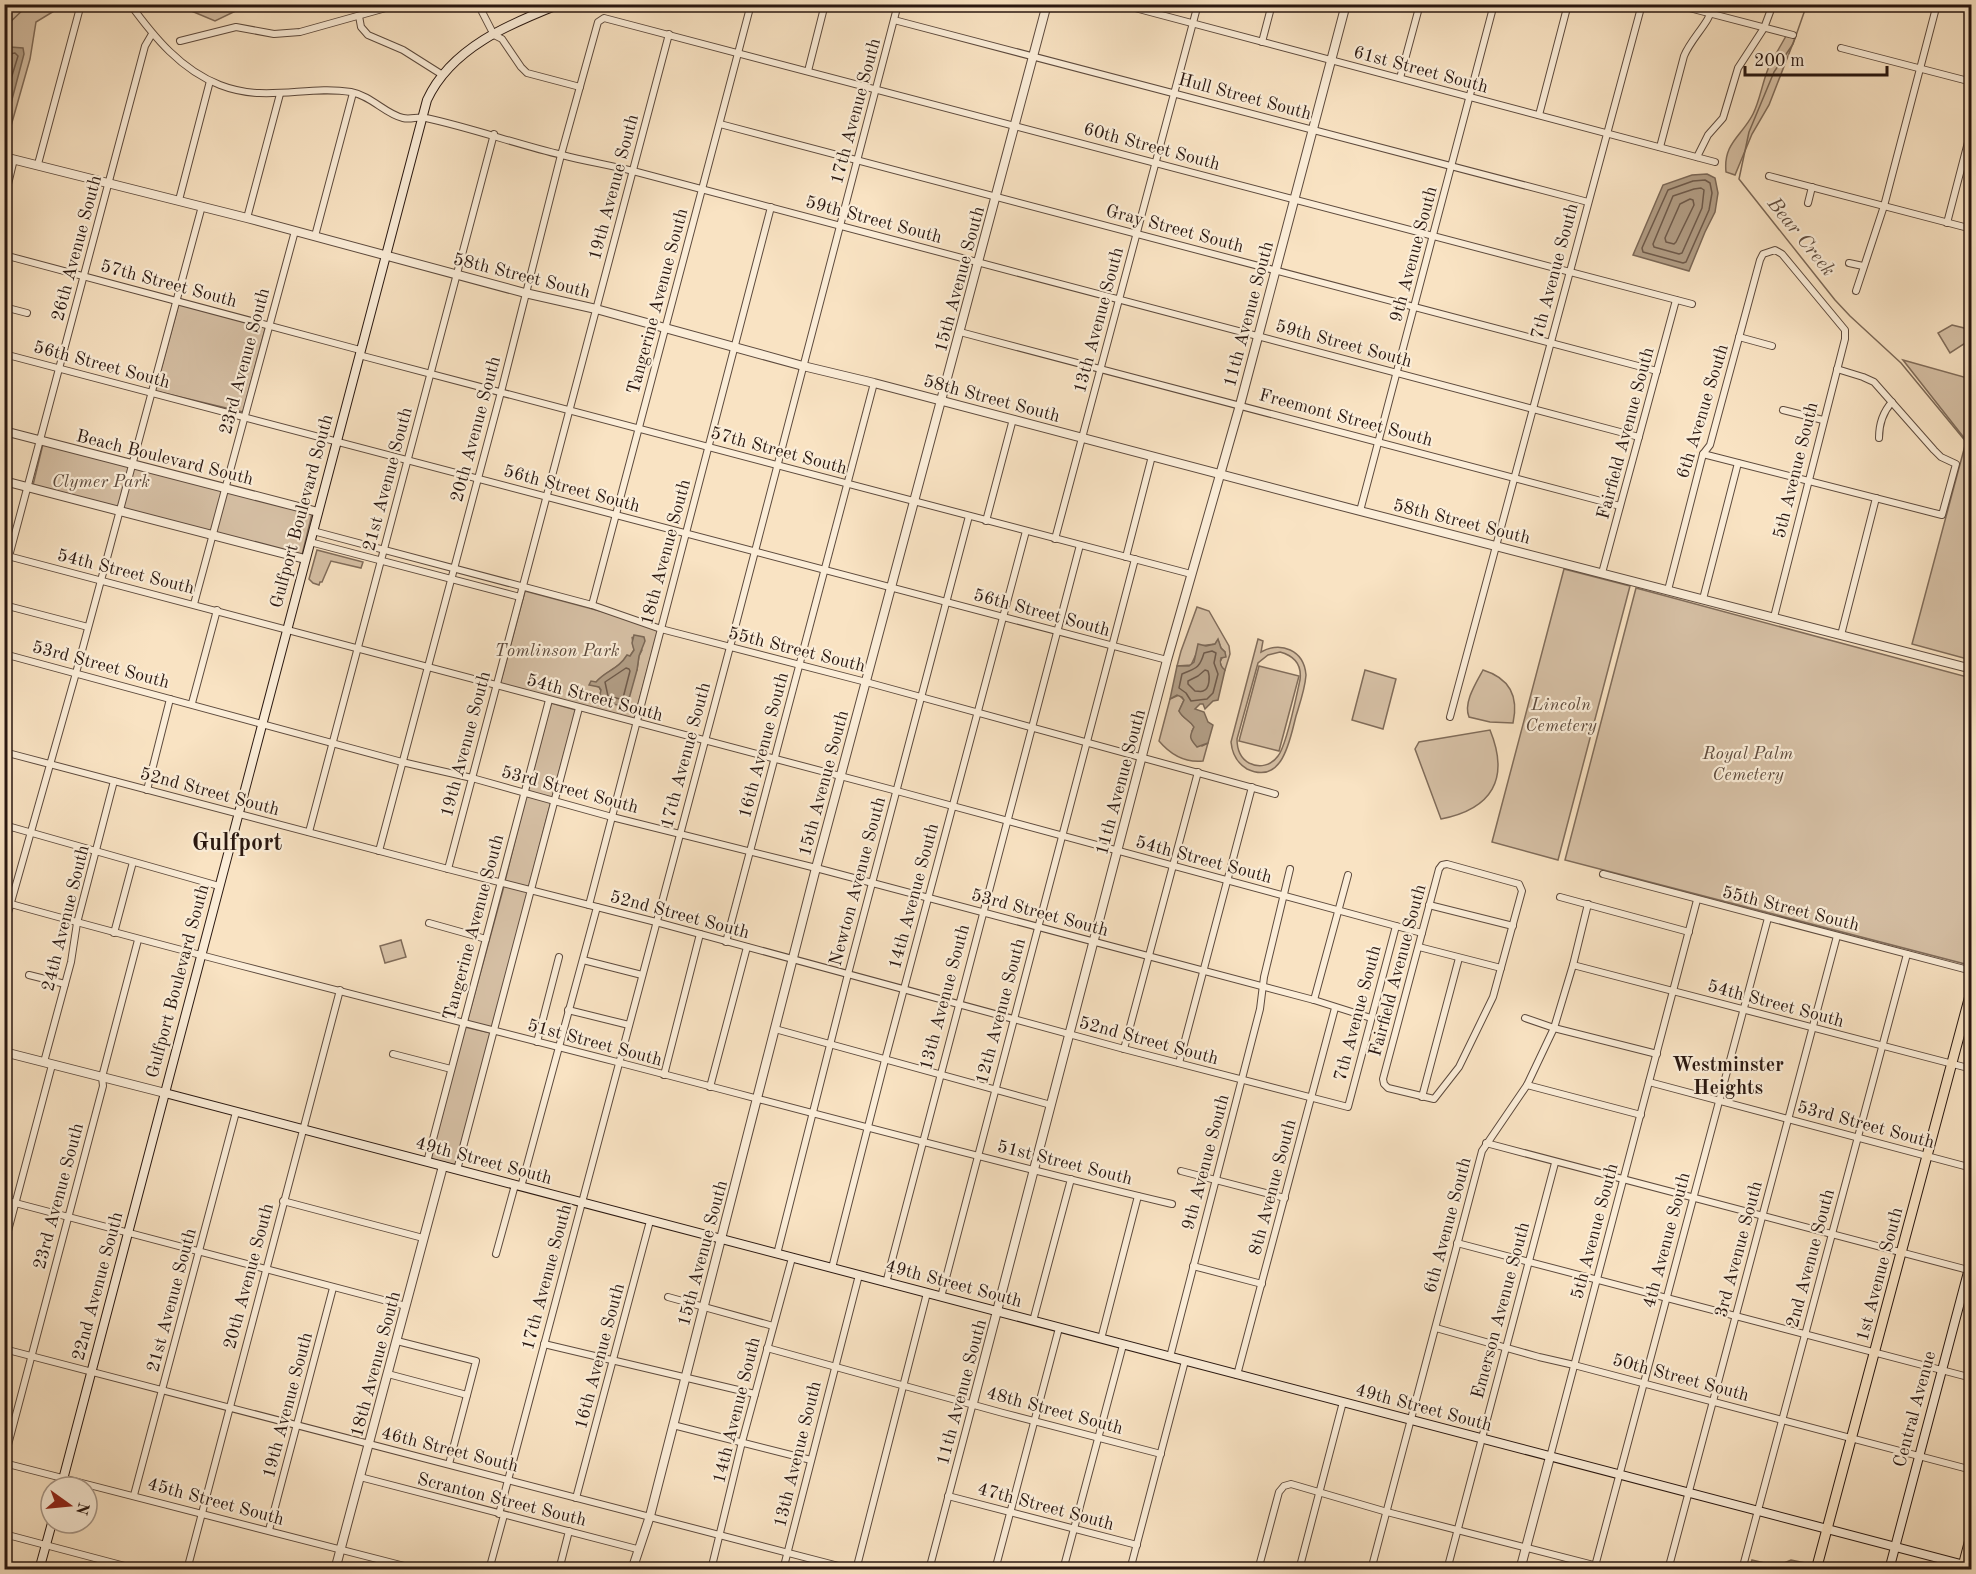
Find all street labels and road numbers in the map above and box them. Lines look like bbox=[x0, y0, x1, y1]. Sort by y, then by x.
street label: 17th Avenue South bbox=[828, 36, 884, 186]
street label: 61st Street South bbox=[1351, 43, 1490, 97]
street label: Hull Street South bbox=[1176, 71, 1313, 123]
street label: 19th Avenue South bbox=[586, 112, 642, 262]
street label: 60th Street South bbox=[1082, 120, 1222, 174]
street label: 26th Avenue South bbox=[49, 173, 105, 323]
street label: 9th Avenue South bbox=[1387, 184, 1441, 324]
street label: 59th Street South bbox=[804, 193, 944, 247]
street label: 7th Avenue South bbox=[1528, 201, 1582, 341]
street label: Gray Street South bbox=[1104, 202, 1246, 256]
street label: 15th Avenue South bbox=[932, 204, 988, 354]
street label: Tangerine Avenue South bbox=[624, 206, 692, 396]
street label: 11th Avenue South bbox=[1221, 239, 1277, 389]
street label: 13th Avenue South bbox=[1071, 245, 1127, 395]
street label: 58th Street South bbox=[451, 250, 592, 302]
street label: 57th Street South bbox=[99, 257, 239, 311]
street label: 23rd Avenue South bbox=[217, 286, 273, 436]
street label: 59th Street South bbox=[1274, 317, 1414, 371]
street label: 56th Street South bbox=[32, 338, 172, 392]
street label: 6th Avenue South bbox=[1674, 342, 1732, 481]
street label: Fairfield Avenue South bbox=[1594, 345, 1658, 521]
street label: 20th Avenue South bbox=[448, 354, 504, 504]
street label: 58th Street South bbox=[922, 372, 1062, 426]
street label: Freemont Street South bbox=[1257, 386, 1435, 450]
street label: 5th Avenue South bbox=[1770, 400, 1822, 540]
street label: 21st Avenue South bbox=[360, 405, 416, 553]
street label: Gulfport Boulevard South bbox=[267, 412, 337, 610]
street label: 57th Street South bbox=[709, 424, 849, 478]
street label: Beach Boulevard South bbox=[74, 427, 255, 489]
street label: 56th Street South bbox=[502, 462, 642, 516]
street label: 18th Avenue South bbox=[638, 477, 694, 627]
street label: 58th Street South bbox=[1391, 496, 1532, 548]
street label: 54th Street South bbox=[55, 546, 196, 598]
street label: 56th Street South bbox=[972, 586, 1112, 640]
street label: 55th Street South bbox=[726, 624, 867, 676]
street label: 53rd Street South bbox=[30, 638, 171, 692]
street label: 19th Avenue South bbox=[438, 669, 494, 819]
street label: 16th Avenue South bbox=[736, 670, 792, 820]
street label: 54th Street South bbox=[525, 671, 665, 725]
street label: 17th Avenue South bbox=[658, 680, 714, 830]
street label: 11th Avenue South bbox=[1093, 707, 1149, 857]
street label: 15th Avenue South bbox=[796, 708, 852, 858]
street label: 53rd Street South bbox=[499, 763, 640, 817]
street label: 52nd Street South bbox=[138, 765, 282, 819]
street label: Newton Avenue South bbox=[827, 795, 889, 968]
street label: 14th Avenue South bbox=[886, 821, 942, 971]
street label: Tangerine Avenue South bbox=[440, 832, 508, 1022]
street label: 54th Street South bbox=[1134, 833, 1274, 887]
street label: 24th Avenue South bbox=[39, 843, 93, 993]
street label: Gulfport Boulevard South bbox=[143, 882, 213, 1080]
street label: Fairfield Avenue South bbox=[1366, 882, 1430, 1058]
street label: 55th Street South bbox=[1720, 883, 1861, 935]
street label: 53rd Street South bbox=[969, 886, 1110, 940]
street label: 52nd Street South bbox=[608, 888, 752, 942]
street label: 13th Avenue South bbox=[917, 922, 973, 1072]
street label: 12th Avenue South bbox=[973, 936, 1029, 1086]
street label: 7th Avenue South bbox=[1331, 943, 1385, 1083]
street label: 54th Street South bbox=[1706, 977, 1846, 1031]
street label: 52nd Street South bbox=[1077, 1014, 1221, 1068]
street label: 51st Street South bbox=[525, 1016, 664, 1070]
street label: 9th Avenue South bbox=[1179, 1092, 1233, 1232]
street label: 53rd Street South bbox=[1795, 1098, 1936, 1152]
street label: 8th Avenue South bbox=[1246, 1117, 1300, 1257]
street label: 23rd Avenue South bbox=[31, 1121, 87, 1271]
street label: 49th Street South bbox=[414, 1134, 554, 1188]
street label: 51st Street South bbox=[995, 1137, 1134, 1189]
street label: 6th Avenue South bbox=[1421, 1155, 1475, 1295]
street label: 5th Avenue South bbox=[1568, 1161, 1622, 1301]
street label: 4th Avenue South bbox=[1640, 1170, 1694, 1310]
street label: 15th Avenue South bbox=[675, 1178, 731, 1328]
street label: 3rd Avenue South bbox=[1712, 1179, 1766, 1319]
street label: 2nd Avenue South bbox=[1784, 1187, 1838, 1329]
street label: 20th Avenue South bbox=[221, 1201, 277, 1351]
street label: 17th Avenue South bbox=[519, 1202, 575, 1352]
street label: 1st Avenue South bbox=[1853, 1205, 1907, 1343]
street label: 22nd Avenue South bbox=[69, 1210, 127, 1363]
street label: Emerson Avenue South bbox=[1469, 1220, 1533, 1400]
street label: 21st Avenue South bbox=[144, 1226, 200, 1374]
street label: 49th Street South bbox=[884, 1257, 1024, 1311]
street label: 16th Avenue South bbox=[572, 1281, 628, 1431]
street label: 18th Avenue South bbox=[348, 1289, 404, 1439]
street label: 11th Avenue South bbox=[934, 1317, 990, 1467]
street label: 19th Avenue South bbox=[260, 1330, 316, 1480]
street label: 14th Avenue South bbox=[710, 1335, 764, 1485]
street label: Central Avenue bbox=[1891, 1349, 1939, 1469]
street label: 50th Street South bbox=[1611, 1351, 1751, 1405]
street label: 13th Avenue South bbox=[771, 1379, 825, 1529]
street label: 49th Street South bbox=[1354, 1381, 1494, 1435]
street label: 48th Street South bbox=[985, 1384, 1125, 1438]
street label: 46th Street South bbox=[379, 1424, 520, 1476]
street label: Scranton Street South bbox=[415, 1470, 588, 1530]
street label: 45th Street South bbox=[146, 1475, 286, 1529]
street label: 47th Street South bbox=[976, 1480, 1116, 1534]

